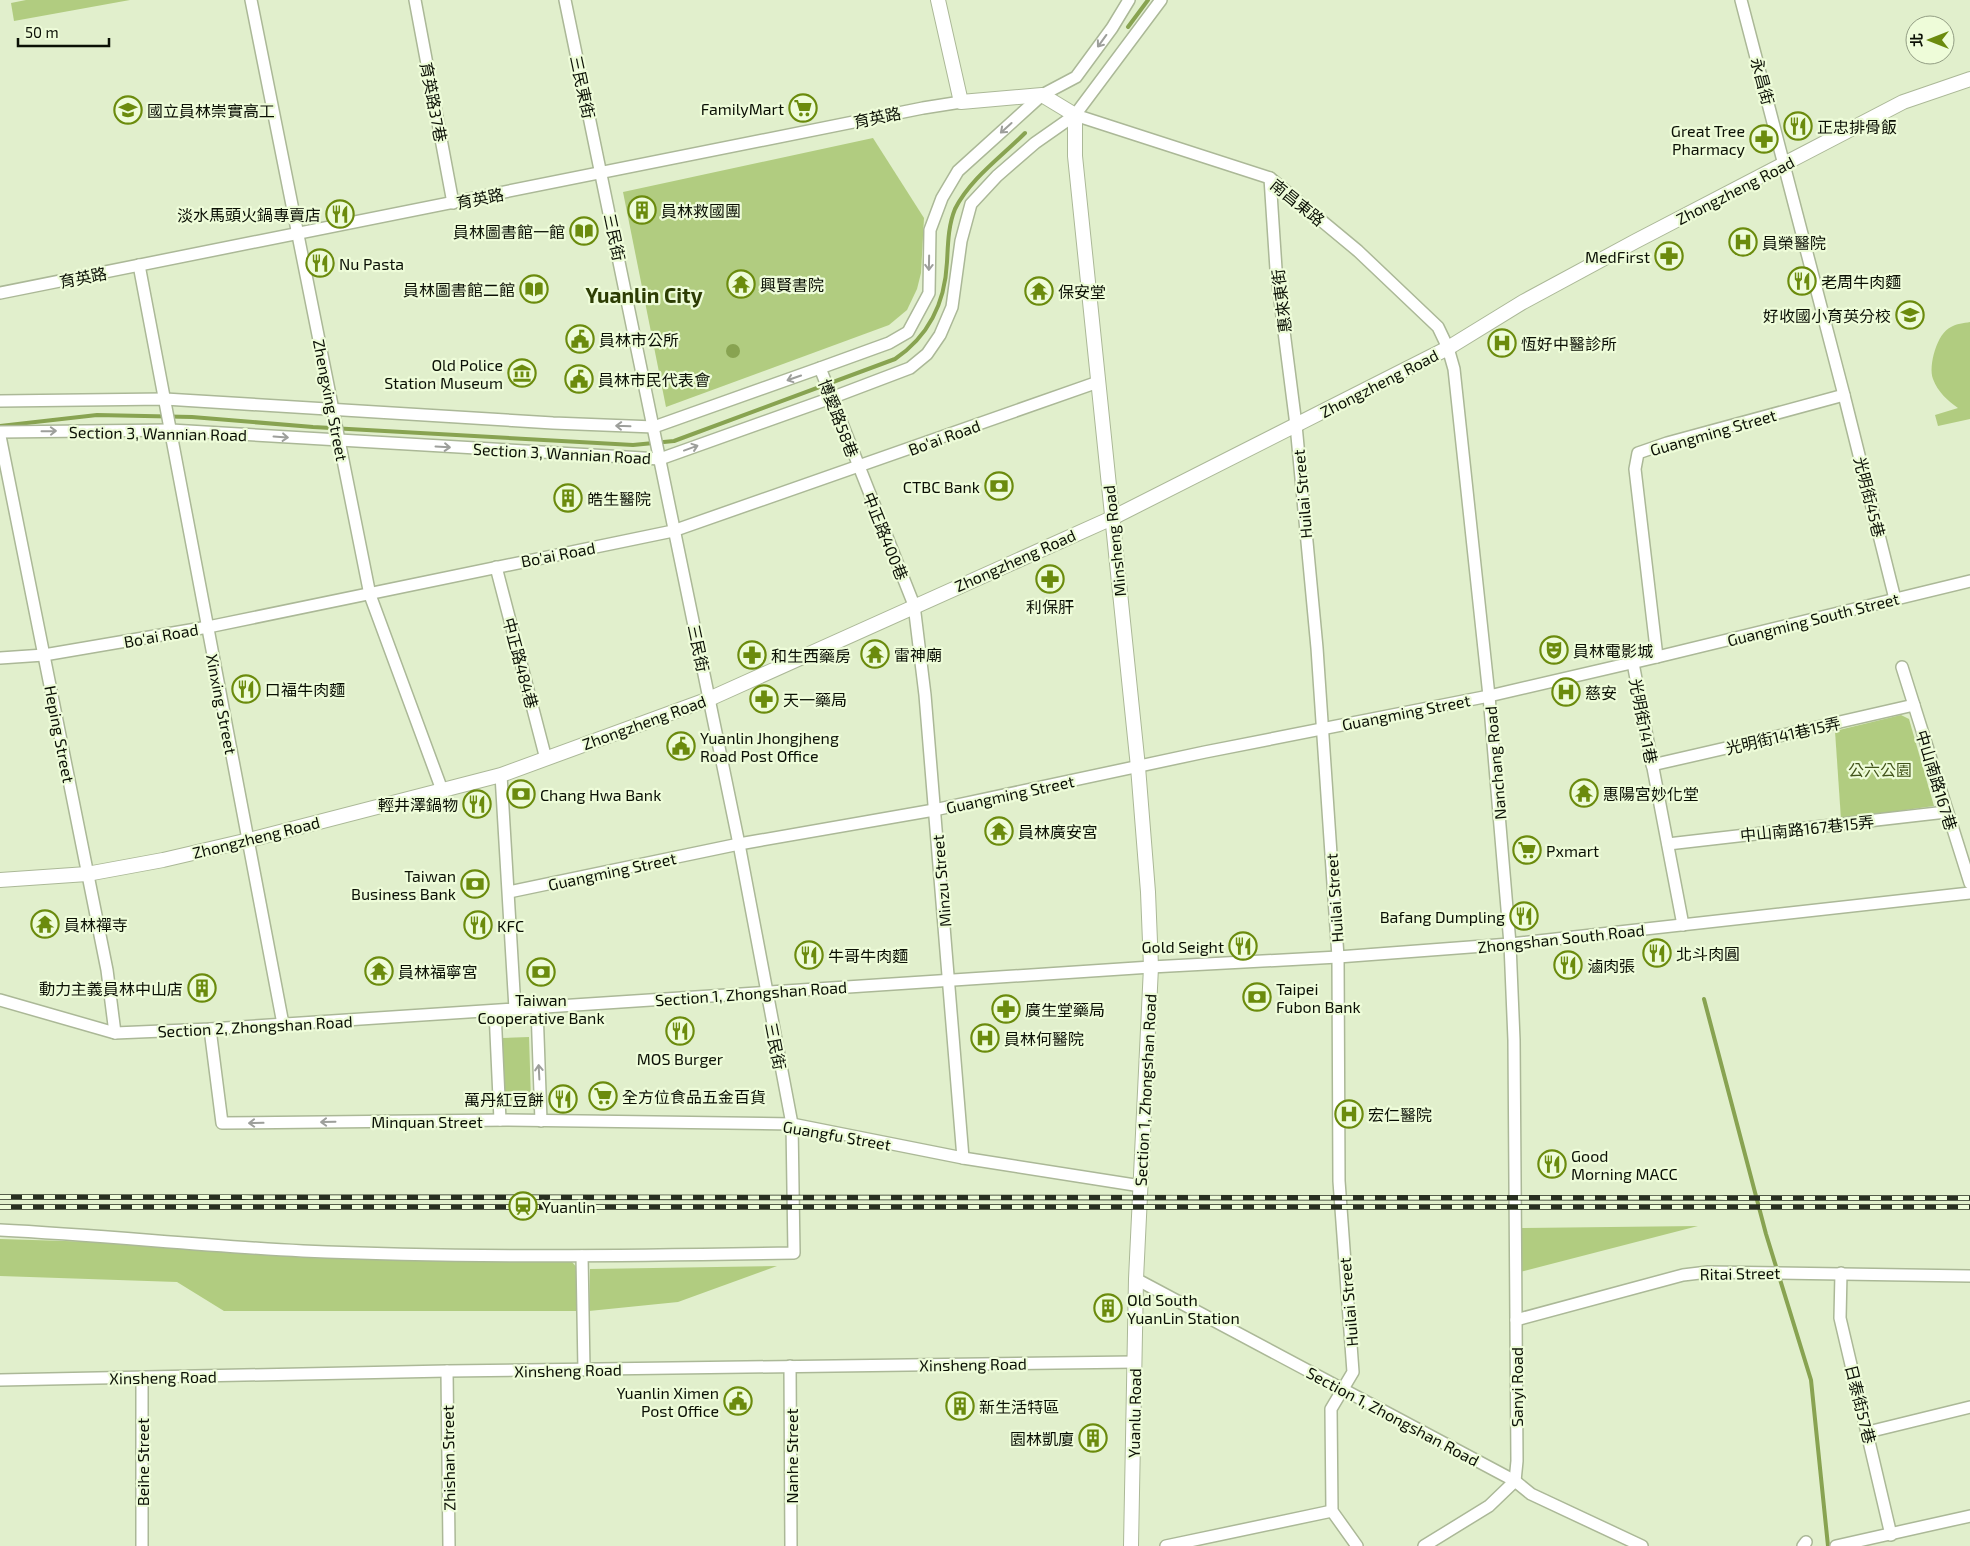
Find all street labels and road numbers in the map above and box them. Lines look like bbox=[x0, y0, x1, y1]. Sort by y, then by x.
street label: 三民東街 bbox=[567, 54, 599, 120]
street label: 永昌街 bbox=[1748, 55, 1778, 107]
street label: 育英路37巷 bbox=[417, 60, 451, 144]
street label: 育英路 bbox=[852, 103, 902, 131]
street label: Zhongzheng Road bbox=[1673, 152, 1797, 228]
street label: 南昌東路 bbox=[1267, 174, 1329, 230]
street label: 育英路 bbox=[455, 184, 505, 212]
street label: 三民街 bbox=[601, 212, 629, 262]
street label: 育英路 bbox=[58, 263, 108, 291]
street label: 惠來東街 bbox=[1268, 268, 1294, 334]
street label: Zhengxing Street bbox=[310, 337, 352, 463]
street label: Zhongzheng Road bbox=[1317, 345, 1441, 421]
street label: 博愛路58巷 bbox=[815, 376, 863, 460]
street label: Guangming Street bbox=[1648, 405, 1778, 459]
street label: Bo'ai Road bbox=[905, 415, 983, 459]
street label: Section 3, Wannian Road bbox=[69, 422, 247, 444]
street label: Section 3, Wannian Road bbox=[473, 439, 651, 467]
street label: Huilai Street bbox=[1289, 449, 1315, 539]
street label: 光明街45巷 bbox=[1851, 455, 1889, 539]
street label: Minsheng Road bbox=[1099, 484, 1129, 598]
street label: 中正路400巷 bbox=[860, 489, 912, 583]
street label: Zhongzheng Road bbox=[952, 525, 1078, 595]
street label: Bo'ai Road bbox=[519, 537, 597, 571]
street label: Guangming South Street bbox=[1725, 588, 1901, 650]
street label: 中正路484巷 bbox=[500, 615, 542, 711]
street label: Bo'ai Road bbox=[122, 619, 200, 651]
street label: 三民街 bbox=[685, 623, 713, 673]
street label: Xinxing Street bbox=[203, 652, 241, 756]
street label: 光明街141巷 bbox=[1626, 677, 1662, 765]
street label: Heping Street bbox=[41, 684, 79, 784]
street label: Guangming Street bbox=[1340, 690, 1472, 734]
street label: Zhongzheng Road bbox=[580, 691, 708, 753]
street label: Nanchang Road bbox=[1481, 705, 1509, 821]
street label: 光明街141巷15弄 bbox=[1724, 713, 1842, 757]
street label: 中山南路167巷 bbox=[1913, 728, 1961, 832]
street label: Guangming Street bbox=[944, 771, 1076, 817]
street label: Zhongzheng Road bbox=[190, 812, 322, 862]
street label: 中山南路167巷15弄 bbox=[1739, 812, 1875, 844]
street label: Minzu Street bbox=[928, 834, 954, 928]
street label: Guangming Street bbox=[546, 848, 678, 894]
street label: Huilai Street bbox=[1321, 853, 1347, 943]
street label: Zhongshan South Road bbox=[1477, 920, 1645, 956]
street label: Section 1, Zhongshan Road bbox=[654, 977, 848, 1009]
street label: Section 1, Zhongshan Road bbox=[1130, 993, 1160, 1187]
street label: Section 2, Zhongshan Road bbox=[157, 1011, 353, 1041]
street label: 三民街 bbox=[762, 1021, 790, 1071]
street label: Minquan Street bbox=[371, 1112, 483, 1131]
street label: Guangfu Street bbox=[781, 1116, 893, 1154]
street label: Huilai Street bbox=[1335, 1257, 1361, 1347]
street label: Ritai Street bbox=[1699, 1263, 1781, 1283]
street label: Sanyi Road bbox=[1507, 1347, 1526, 1427]
street label: Xinsheng Road bbox=[919, 1354, 1027, 1374]
street label: Xinsheng Road bbox=[514, 1360, 622, 1380]
street label: Section 1, Zhongshan Road bbox=[1304, 1362, 1482, 1470]
street label: 日泰街57巷 bbox=[1842, 1363, 1880, 1445]
street label: Xinsheng Road bbox=[109, 1367, 217, 1387]
street label: Yuanlu Road bbox=[1124, 1368, 1144, 1458]
street label: Zhishan Street bbox=[438, 1405, 458, 1511]
street label: Nanhe Street bbox=[782, 1408, 801, 1504]
street label: Beihe Street bbox=[133, 1418, 152, 1506]

